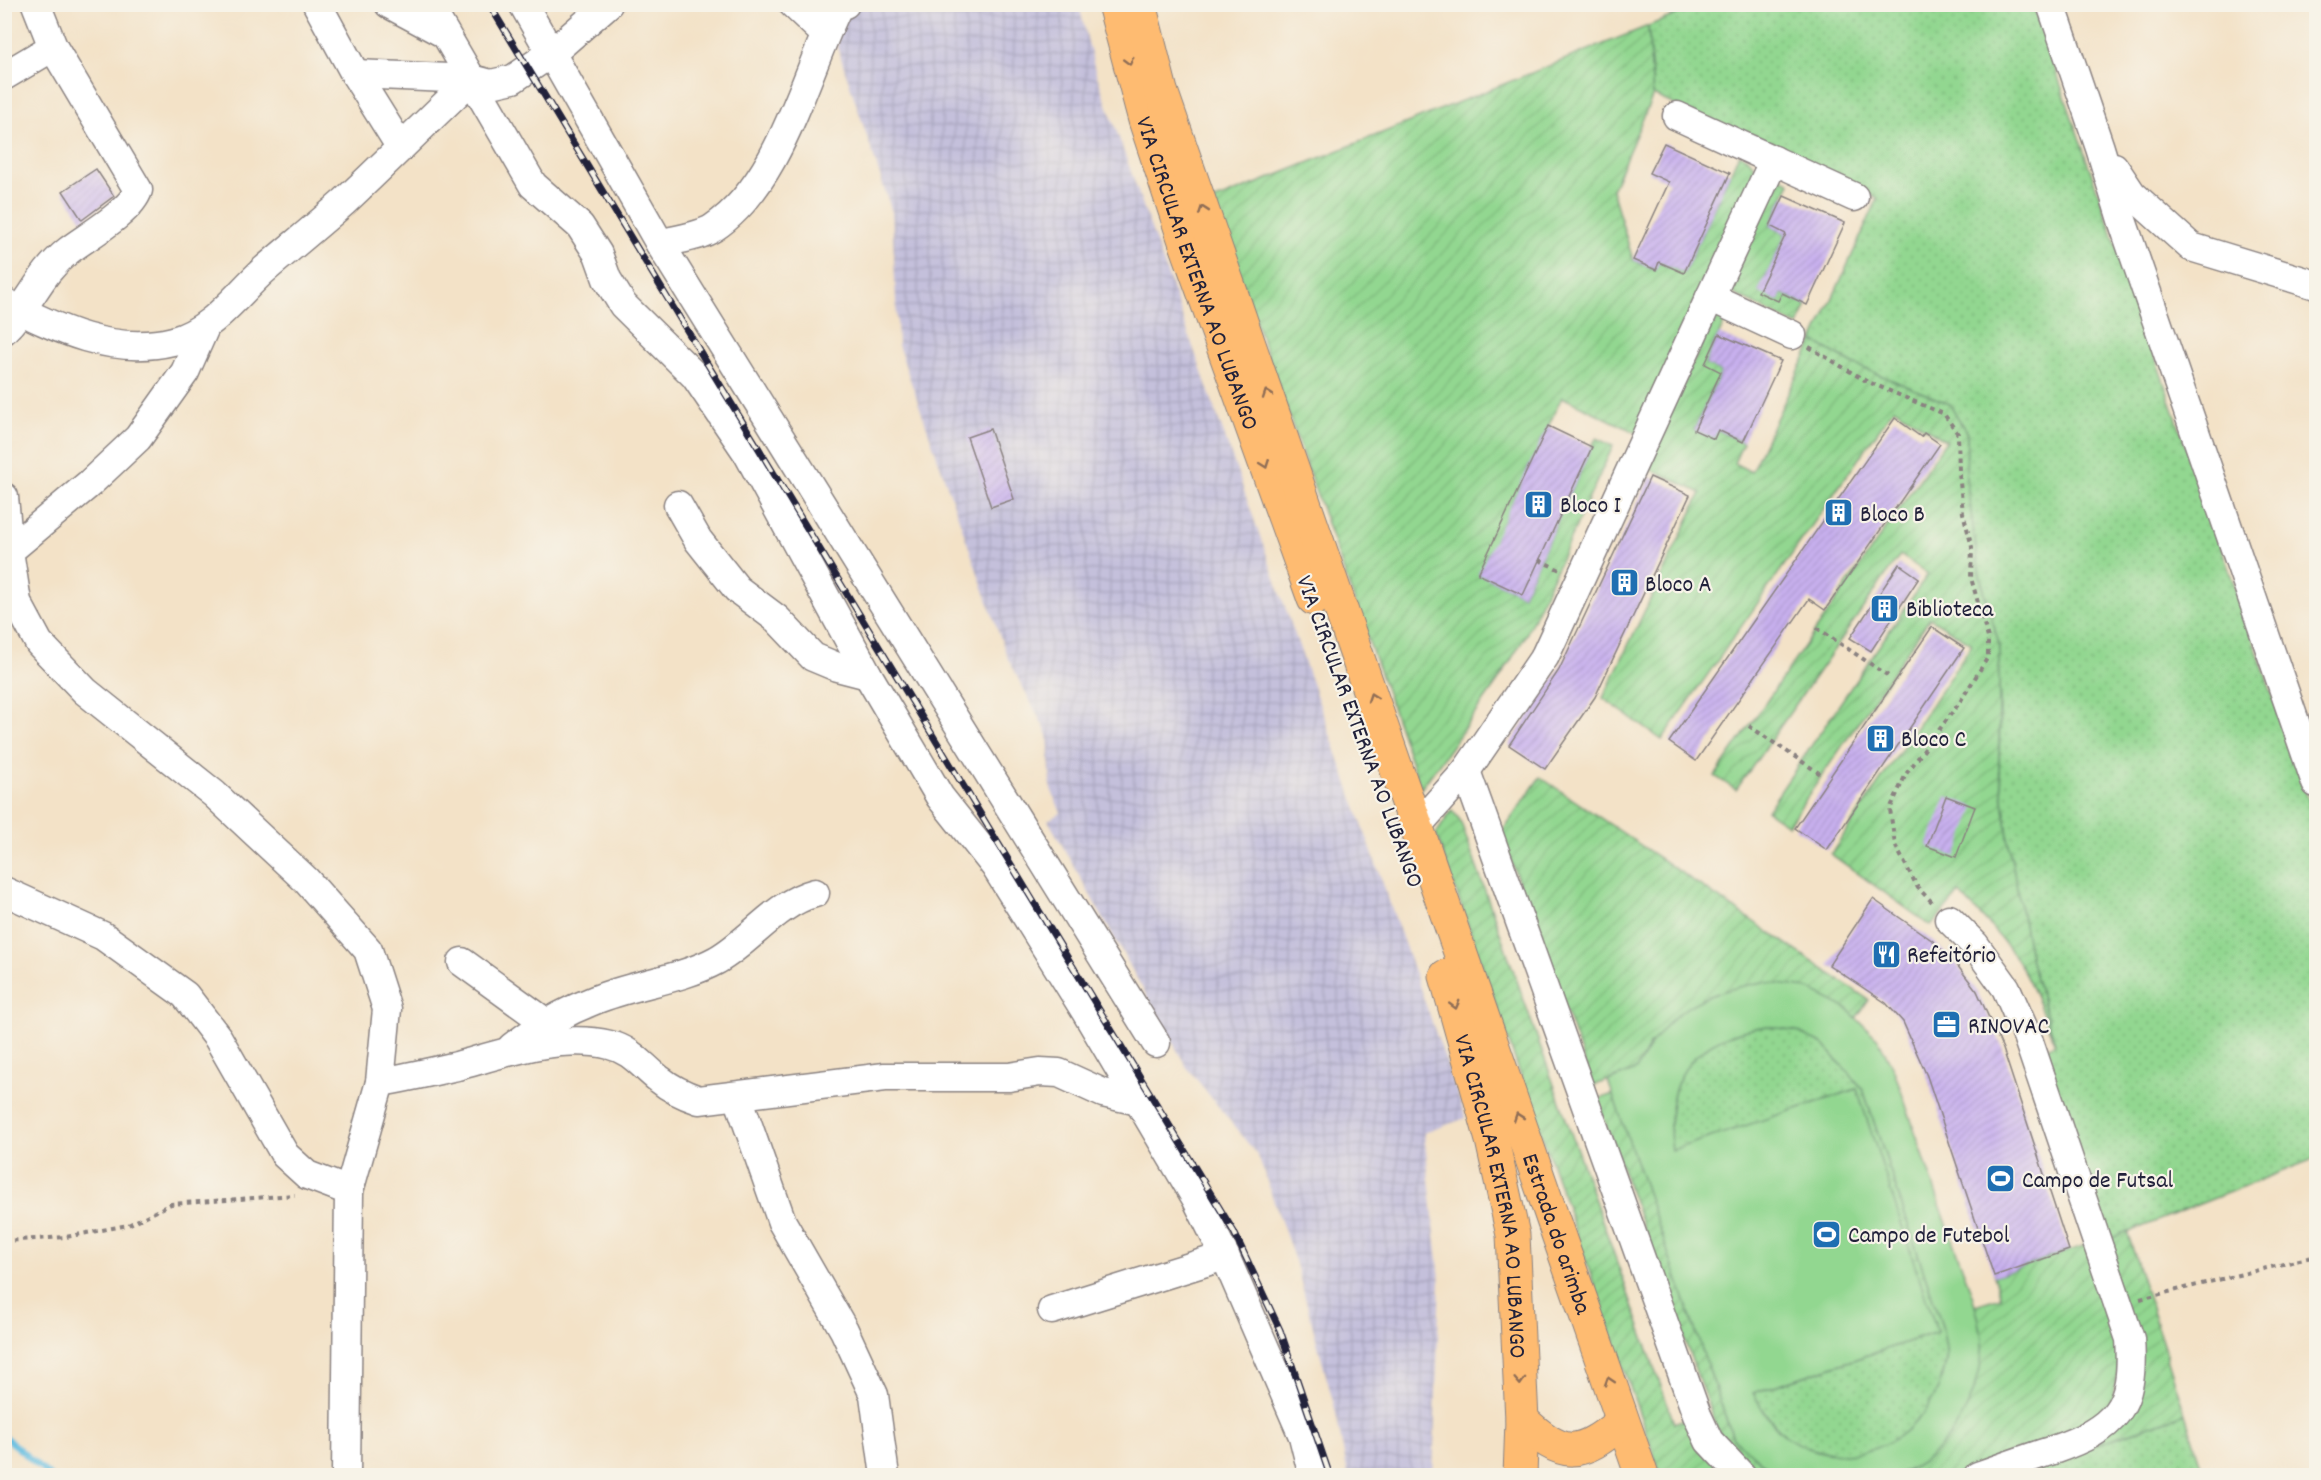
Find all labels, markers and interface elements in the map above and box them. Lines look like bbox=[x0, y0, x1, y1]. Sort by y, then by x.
one-way arrow bbox=[1121, 56, 1134, 66]
street label: VIA CIRCULAR EXTERNA AO LUBANGO bbox=[1125, 113, 1266, 436]
one-way arrow bbox=[1197, 205, 1210, 216]
one-way arrow bbox=[1261, 389, 1274, 400]
one-way arrow bbox=[1258, 458, 1271, 469]
building icon: Bloco I bbox=[1523, 488, 1555, 520]
place label: Bloco I bbox=[1560, 490, 1622, 524]
building icon: Bloco B bbox=[1823, 497, 1855, 529]
place label: Bloco B bbox=[1860, 499, 1925, 533]
building icon: Bloco A bbox=[1608, 567, 1640, 599]
place label: Bloco A bbox=[1645, 569, 1712, 603]
street label: VIA CIRCULAR EXTERNA AO LUBANGO bbox=[1286, 571, 1431, 893]
building icon: Biblioteca bbox=[1869, 592, 1901, 624]
place label: Biblioteca bbox=[1906, 594, 1994, 628]
one-way arrow bbox=[1367, 692, 1379, 703]
building icon: Bloco C bbox=[1864, 722, 1896, 754]
place label: Bloco C bbox=[1901, 724, 1967, 758]
restaurant icon: Refeitório bbox=[1870, 938, 1902, 970]
place label: Refeitório bbox=[1907, 940, 1996, 974]
one-way arrow bbox=[1448, 999, 1460, 1010]
office icon: RINOVAC bbox=[1931, 1009, 1963, 1041]
place label: RINOVAC bbox=[1968, 1011, 2049, 1045]
street label: VIA CIRCULAR EXTERNA AO LUBANGO bbox=[1443, 1031, 1533, 1359]
one-way arrow bbox=[1513, 1112, 1525, 1123]
street label: Estrada do arimba bbox=[1511, 1149, 1599, 1320]
sports icon: Campo de Futsal bbox=[1985, 1163, 2017, 1195]
place label: Campo de Futsal bbox=[2022, 1165, 2173, 1199]
sports icon: Campo de Futebol bbox=[1811, 1218, 1843, 1250]
place label: Campo de Futebol bbox=[1848, 1220, 2010, 1254]
one-way arrow bbox=[1604, 1376, 1616, 1387]
one-way arrow bbox=[1514, 1377, 1527, 1386]

